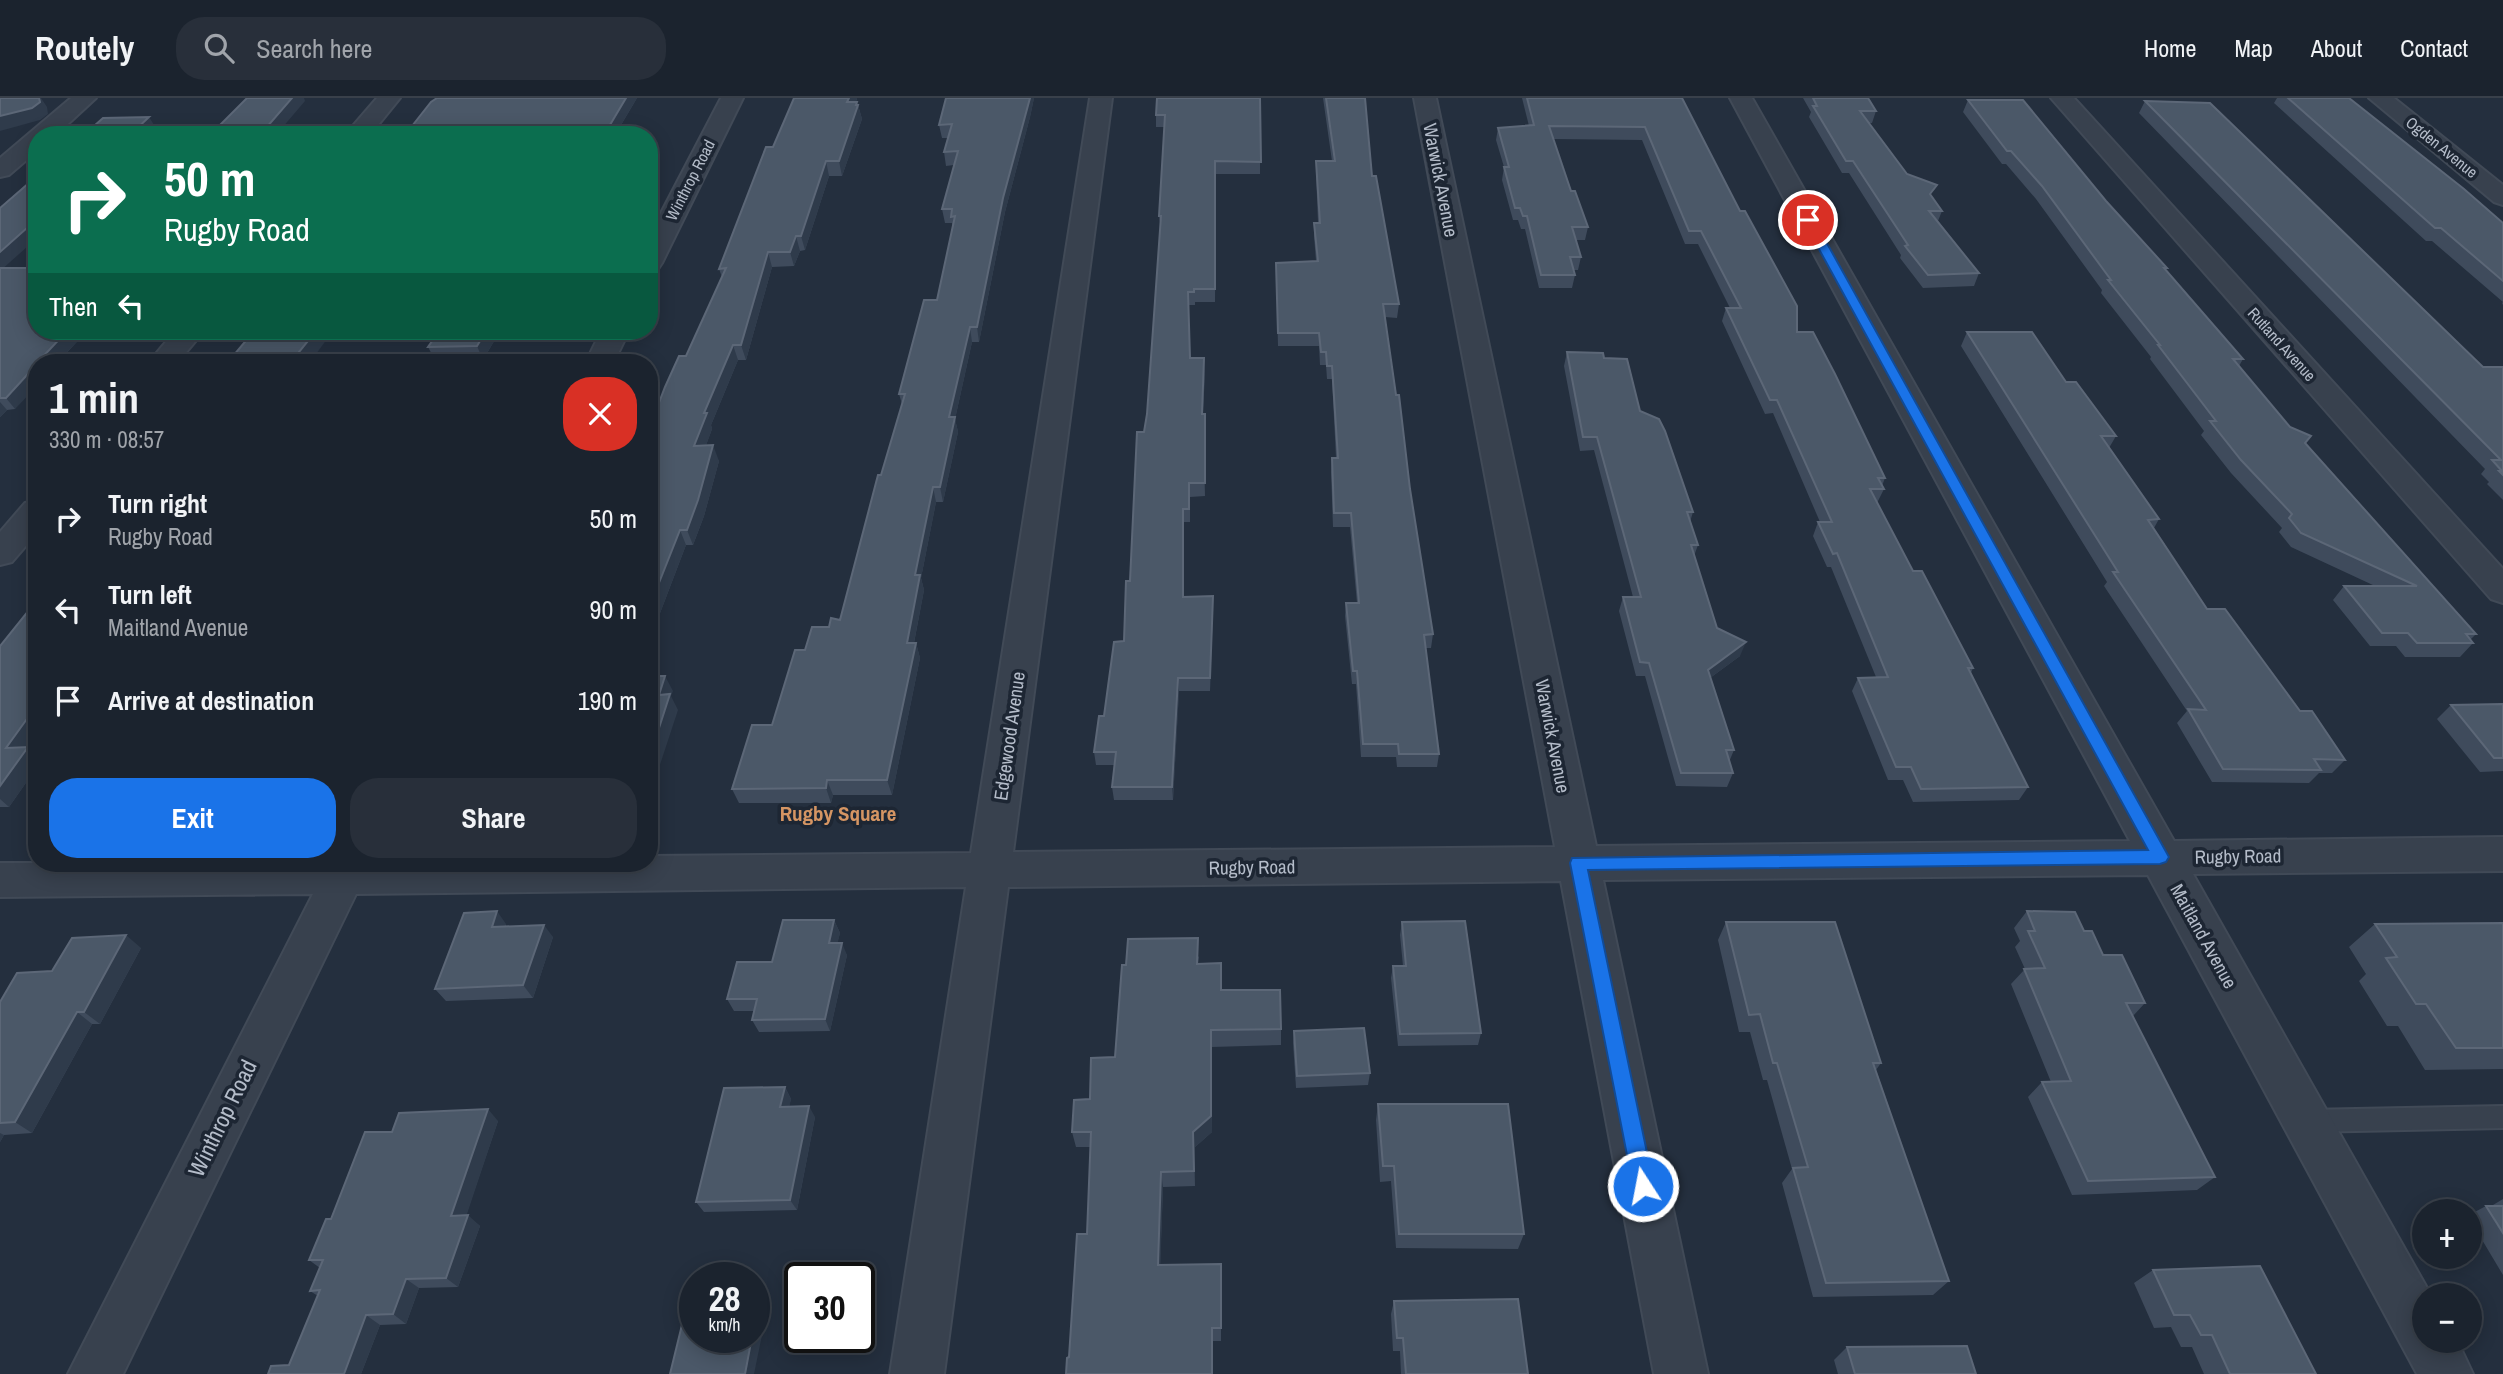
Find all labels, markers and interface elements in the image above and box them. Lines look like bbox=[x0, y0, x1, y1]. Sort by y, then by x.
search box bbox=[176, 17, 666, 80]
text: Routely bbox=[35, 26, 134, 70]
icon: search bbox=[200, 29, 238, 67]
text: Search here bbox=[256, 31, 372, 66]
text: Home bbox=[2144, 32, 2196, 64]
text: Map bbox=[2234, 32, 2273, 64]
text: About bbox=[2311, 32, 2362, 64]
text: Contact bbox=[2400, 32, 2468, 64]
street label: Ogden Avenue bbox=[2401, 111, 2483, 183]
street label: Warwick Avenue bbox=[1417, 121, 1465, 239]
street label: Winthrop Road bbox=[660, 136, 720, 224]
text: 50 m bbox=[164, 145, 256, 211]
icon: right bbox=[49, 154, 140, 245]
pin bbox=[1778, 190, 1838, 250]
icon: arrive bbox=[1789, 201, 1827, 239]
text: Rugby Road bbox=[164, 208, 310, 251]
icon: left bbox=[112, 287, 150, 325]
text: Then bbox=[49, 289, 98, 324]
street label: Rutland Avenue bbox=[2243, 302, 2321, 386]
text: 1 min bbox=[49, 370, 139, 426]
button: close bbox=[563, 377, 637, 451]
text: 330 m · 08:57 bbox=[49, 424, 164, 455]
text: Turn right bbox=[108, 486, 207, 521]
icon: right bbox=[49, 500, 87, 538]
text: 50 m bbox=[590, 501, 637, 536]
text: Rugby Road bbox=[108, 521, 213, 552]
text: Turn left bbox=[108, 577, 192, 612]
icon: left bbox=[49, 591, 87, 629]
text: 90 m bbox=[590, 592, 637, 627]
text: Maitland Avenue bbox=[108, 612, 248, 643]
street label: Edgewood Avenue bbox=[987, 670, 1031, 802]
street label: Warwick Avenue bbox=[1529, 677, 1577, 795]
icon: arrive bbox=[49, 682, 87, 720]
text: Arrive at destination bbox=[108, 683, 314, 718]
text: 190 m bbox=[578, 683, 637, 718]
button: Exit bbox=[49, 778, 336, 858]
button: Share bbox=[350, 778, 637, 858]
district label: Rugby Square bbox=[780, 799, 896, 828]
street label: Rugby Road bbox=[2194, 842, 2282, 870]
street label: Rugby Road bbox=[1208, 853, 1296, 881]
street label: Maitland Avenue bbox=[2165, 879, 2243, 993]
street label: Winthrop Road bbox=[180, 1054, 264, 1182]
position arrow bbox=[1606, 1149, 1680, 1223]
map controls bbox=[2412, 1199, 2482, 1353]
button: + bbox=[2412, 1199, 2482, 1269]
speed limit sign: 30 bbox=[784, 1262, 875, 1353]
text: 28 bbox=[709, 1275, 740, 1322]
button: − bbox=[2412, 1283, 2482, 1353]
text: km/h bbox=[709, 1312, 741, 1337]

